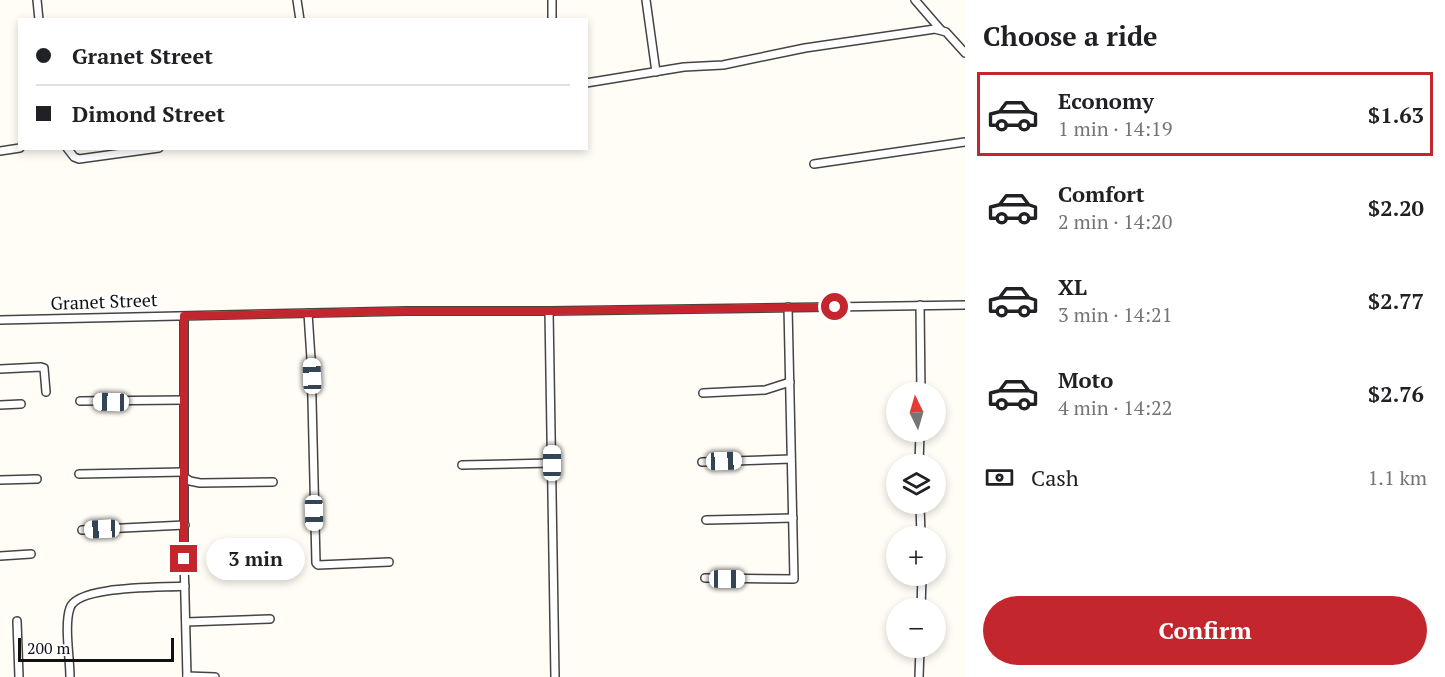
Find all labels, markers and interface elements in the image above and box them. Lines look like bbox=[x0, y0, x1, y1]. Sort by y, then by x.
text: Choose a ride bbox=[983, 18, 1158, 54]
text: Granet Street bbox=[72, 41, 213, 70]
text: Economy bbox=[1058, 86, 1154, 115]
icon: car bbox=[986, 87, 1040, 141]
text: Dimond Street bbox=[72, 99, 225, 128]
text: $1.63 bbox=[1368, 100, 1424, 129]
text: 1 min · 14:19 bbox=[1058, 115, 1172, 142]
text: Comfort bbox=[1058, 179, 1144, 208]
icon: car bbox=[986, 180, 1040, 234]
text: $2.20 bbox=[1368, 193, 1424, 222]
text: 2 min · 14:20 bbox=[1058, 208, 1172, 235]
text: XL bbox=[1058, 272, 1087, 301]
icon: car bbox=[986, 273, 1040, 327]
text: $2.77 bbox=[1368, 286, 1424, 315]
street label: Granet Street bbox=[50, 287, 158, 315]
route start bbox=[821, 293, 848, 320]
text: 3 min · 14:21 bbox=[1058, 301, 1172, 328]
car bbox=[302, 358, 322, 394]
text: Moto bbox=[1058, 365, 1113, 394]
icon: car bbox=[986, 366, 1040, 420]
text: $2.76 bbox=[1368, 379, 1424, 408]
north arrow bbox=[886, 382, 946, 442]
map controls bbox=[886, 382, 946, 658]
car bbox=[93, 393, 129, 411]
text: 4 min · 14:22 bbox=[1058, 394, 1172, 421]
car bbox=[543, 445, 561, 481]
car bbox=[706, 451, 742, 471]
button: layers bbox=[886, 454, 946, 514]
icon: cash bbox=[983, 461, 1016, 494]
text: Cash bbox=[1031, 463, 1079, 492]
text: 1.1 km bbox=[1368, 464, 1427, 491]
car bbox=[305, 495, 323, 531]
car bbox=[84, 519, 120, 539]
button: + bbox=[886, 526, 946, 586]
callout: 3 min bbox=[205, 538, 304, 580]
route end bbox=[170, 545, 197, 572]
text: 3 min bbox=[228, 545, 283, 572]
car bbox=[709, 570, 745, 588]
button: Confirm bbox=[983, 596, 1427, 665]
button: − bbox=[886, 598, 946, 658]
scale bar bbox=[18, 635, 174, 662]
text: 200 m bbox=[27, 637, 70, 659]

